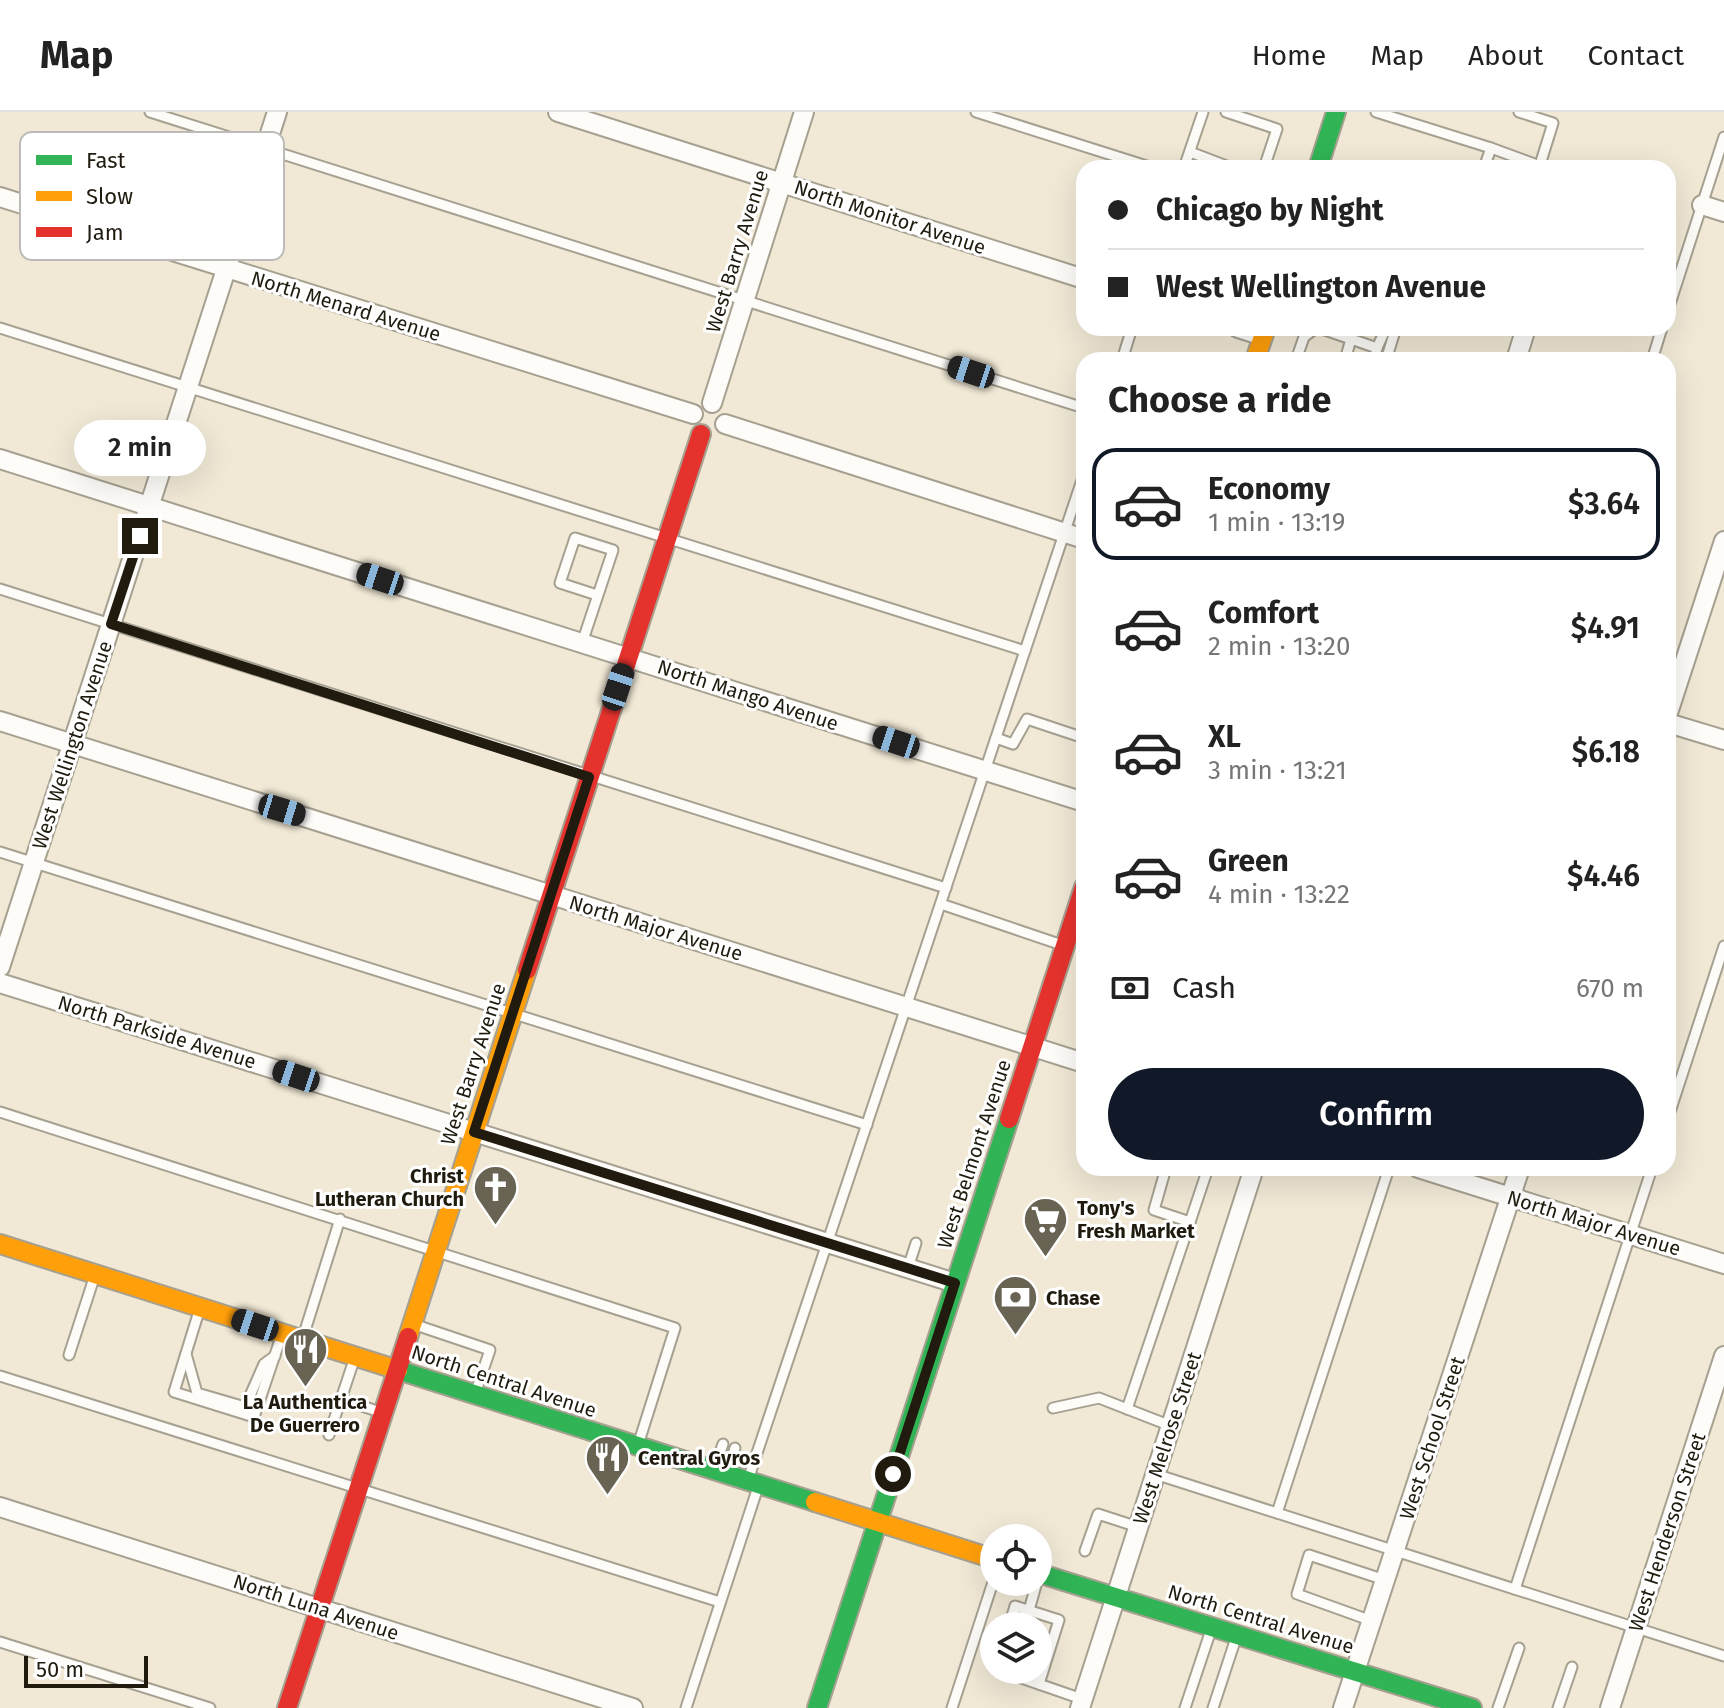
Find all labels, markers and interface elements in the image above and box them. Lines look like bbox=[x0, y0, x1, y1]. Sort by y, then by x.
text: Map bbox=[40, 32, 113, 78]
text: Home bbox=[1252, 39, 1326, 72]
text: Map bbox=[1370, 39, 1424, 72]
text: About bbox=[1468, 39, 1543, 72]
text: Contact bbox=[1587, 39, 1684, 72]
legend bbox=[20, 132, 284, 260]
text: Fast bbox=[86, 147, 126, 174]
street label: West Barry Avenue bbox=[701, 167, 773, 335]
street label: North Monitor Avenue bbox=[791, 175, 989, 259]
text: Slow bbox=[86, 183, 133, 210]
text: Chicago by Night bbox=[1156, 192, 1384, 228]
text: Jam bbox=[86, 219, 124, 246]
street label: North Menard Avenue bbox=[248, 266, 444, 346]
text: West Wellington Avenue bbox=[1156, 269, 1486, 305]
car bbox=[944, 353, 998, 391]
text: Choose a ride bbox=[1108, 378, 1331, 422]
callout: 2 min bbox=[74, 420, 206, 476]
text: 2 min bbox=[108, 432, 172, 463]
icon: car bbox=[1112, 468, 1184, 540]
text: Economy bbox=[1208, 471, 1330, 507]
text: $3.64 bbox=[1568, 486, 1640, 522]
text: 1 min · 13:19 bbox=[1208, 507, 1345, 538]
route end bbox=[122, 518, 158, 554]
car bbox=[353, 560, 407, 598]
icon: car bbox=[1112, 592, 1184, 664]
text: Comfort bbox=[1208, 595, 1319, 631]
text: $4.91 bbox=[1571, 610, 1640, 646]
text: 2 min · 13:20 bbox=[1208, 631, 1350, 662]
street label: West Wellington Avenue bbox=[27, 638, 117, 852]
street label: North Mango Avenue bbox=[654, 654, 842, 736]
car bbox=[599, 660, 637, 714]
icon: car bbox=[1112, 716, 1184, 788]
text: XL bbox=[1208, 719, 1241, 755]
car bbox=[869, 723, 923, 761]
text: $6.18 bbox=[1572, 734, 1640, 770]
text: 3 min · 13:21 bbox=[1208, 755, 1347, 786]
car bbox=[256, 792, 308, 828]
icon: car bbox=[1112, 840, 1184, 912]
text: Green bbox=[1208, 843, 1289, 879]
text: $4.46 bbox=[1567, 858, 1640, 894]
text: 4 min · 13:22 bbox=[1208, 879, 1350, 910]
street label: North Major Avenue bbox=[566, 890, 746, 966]
icon: cash bbox=[1108, 966, 1152, 1010]
text: Cash bbox=[1172, 970, 1236, 1006]
text: 670 m bbox=[1576, 973, 1644, 1004]
street label: West Barry Avenue bbox=[435, 980, 511, 1148]
street label: North Parkside Avenue bbox=[55, 990, 259, 1074]
street label: West Belmont Avenue bbox=[932, 1056, 1016, 1252]
car bbox=[269, 1057, 323, 1095]
button: Confirm bbox=[1108, 1068, 1644, 1160]
church icon: Christ Lutheran Church bbox=[471, 1163, 519, 1226]
place label: Christ Lutheran Church bbox=[315, 1164, 464, 1211]
street label: North Major Avenue bbox=[1504, 1185, 1684, 1261]
supermarket icon: Tony's Fresh Market bbox=[1022, 1196, 1070, 1259]
place label: Tony's Fresh Market bbox=[1077, 1196, 1195, 1243]
bank icon: Chase bbox=[991, 1274, 1039, 1337]
place label: Chase bbox=[1046, 1286, 1100, 1310]
car bbox=[228, 1306, 282, 1344]
restaurant icon: La Authentica De Guerrero bbox=[281, 1326, 329, 1389]
street label: North Central Avenue bbox=[408, 1340, 600, 1422]
street label: West Melrose Street bbox=[1128, 1348, 1206, 1527]
street label: West School Street bbox=[1394, 1353, 1470, 1523]
place label: La Authentica De Guerrero bbox=[243, 1390, 367, 1437]
street label: West Henderson Street bbox=[1623, 1429, 1711, 1635]
restaurant icon: Central Gyros bbox=[583, 1434, 631, 1497]
place label: Central Gyros bbox=[638, 1446, 761, 1470]
route start bbox=[875, 1456, 911, 1492]
map controls bbox=[980, 1524, 1052, 1684]
button: locate bbox=[980, 1524, 1052, 1596]
street label: North Luna Avenue bbox=[230, 1569, 402, 1645]
street label: North Central Avenue bbox=[1165, 1579, 1357, 1659]
button: layers bbox=[980, 1612, 1052, 1684]
scale bar bbox=[24, 1652, 148, 1688]
text: 50 m bbox=[36, 1656, 84, 1683]

